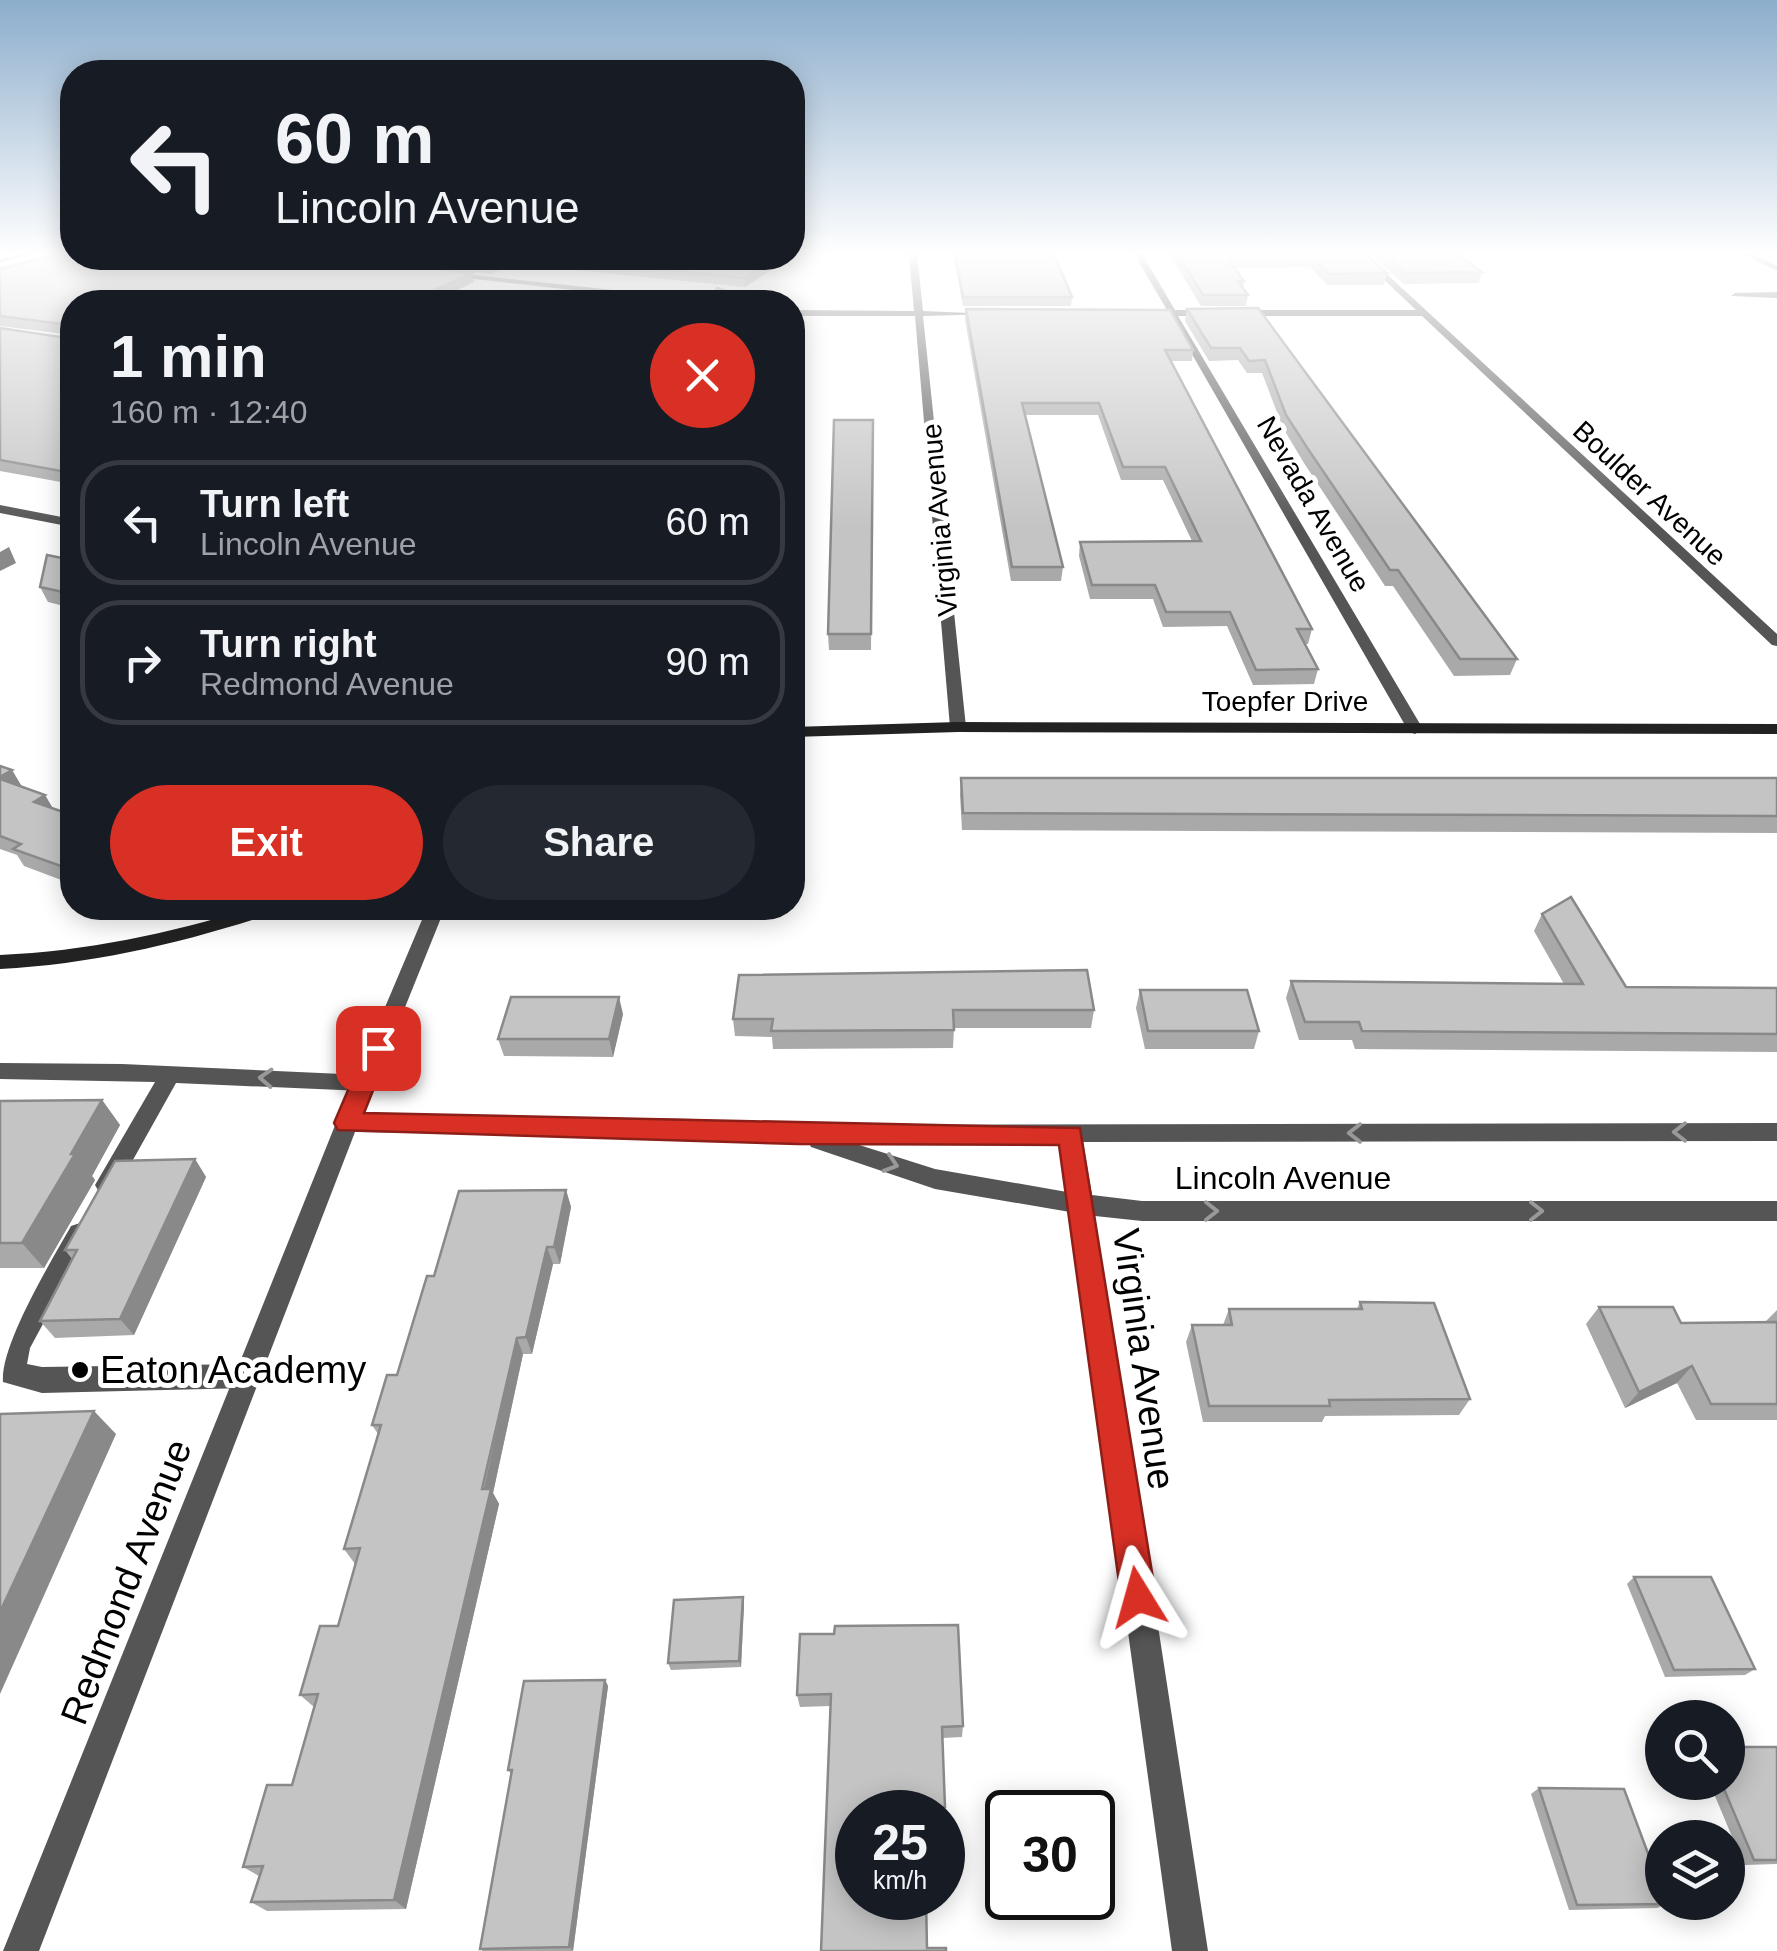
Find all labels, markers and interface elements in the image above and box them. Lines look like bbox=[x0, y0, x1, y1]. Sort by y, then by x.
icon: left bbox=[110, 100, 240, 230]
text: 60 m bbox=[275, 100, 435, 178]
text: Lincoln Avenue bbox=[275, 182, 579, 233]
text: 1 min bbox=[110, 323, 267, 390]
button: close bbox=[650, 323, 755, 428]
text: 160 m · 12:40 bbox=[110, 394, 307, 430]
street label: Nevada Avenue bbox=[1251, 411, 1376, 597]
street label: Boulder Avenue bbox=[1567, 415, 1732, 572]
street label: Virginia Avenue bbox=[916, 422, 963, 618]
text: Turn left bbox=[200, 483, 349, 525]
icon: left bbox=[115, 495, 170, 550]
text: 60 m bbox=[666, 501, 750, 543]
text: Lincoln Avenue bbox=[200, 526, 416, 562]
text: Turn right bbox=[200, 623, 377, 665]
icon: right bbox=[115, 635, 170, 690]
text: 90 m bbox=[666, 641, 750, 683]
text: Redmond Avenue bbox=[200, 666, 454, 702]
street label: Toepfer Drive bbox=[1202, 686, 1368, 717]
button: Exit bbox=[110, 785, 423, 900]
button: Share bbox=[443, 785, 755, 900]
pin bbox=[336, 1006, 421, 1091]
icon: arrive bbox=[351, 1021, 406, 1076]
one-way arrow bbox=[258, 1068, 274, 1089]
one-way arrow bbox=[1671, 1121, 1686, 1143]
one-way arrow bbox=[1346, 1122, 1362, 1144]
one-way arrow bbox=[881, 1153, 898, 1173]
street label: Lincoln Avenue bbox=[1175, 1160, 1391, 1196]
one-way arrow bbox=[1204, 1200, 1219, 1222]
one-way arrow bbox=[1528, 1200, 1544, 1222]
street label: Virginia Avenue bbox=[1105, 1226, 1183, 1492]
place label: Eaton Academy bbox=[100, 1349, 366, 1391]
marker: Eaton Academy bbox=[69, 1359, 91, 1381]
street label: Redmond Avenue bbox=[52, 1434, 200, 1730]
position arrow bbox=[1086, 1545, 1190, 1649]
map controls bbox=[1645, 1700, 1745, 1920]
button: search bbox=[1645, 1700, 1745, 1800]
speed limit sign: 30 bbox=[985, 1790, 1115, 1920]
text: 25 bbox=[872, 1815, 928, 1871]
button: layers bbox=[1645, 1820, 1745, 1920]
text: km/h bbox=[873, 1866, 927, 1894]

